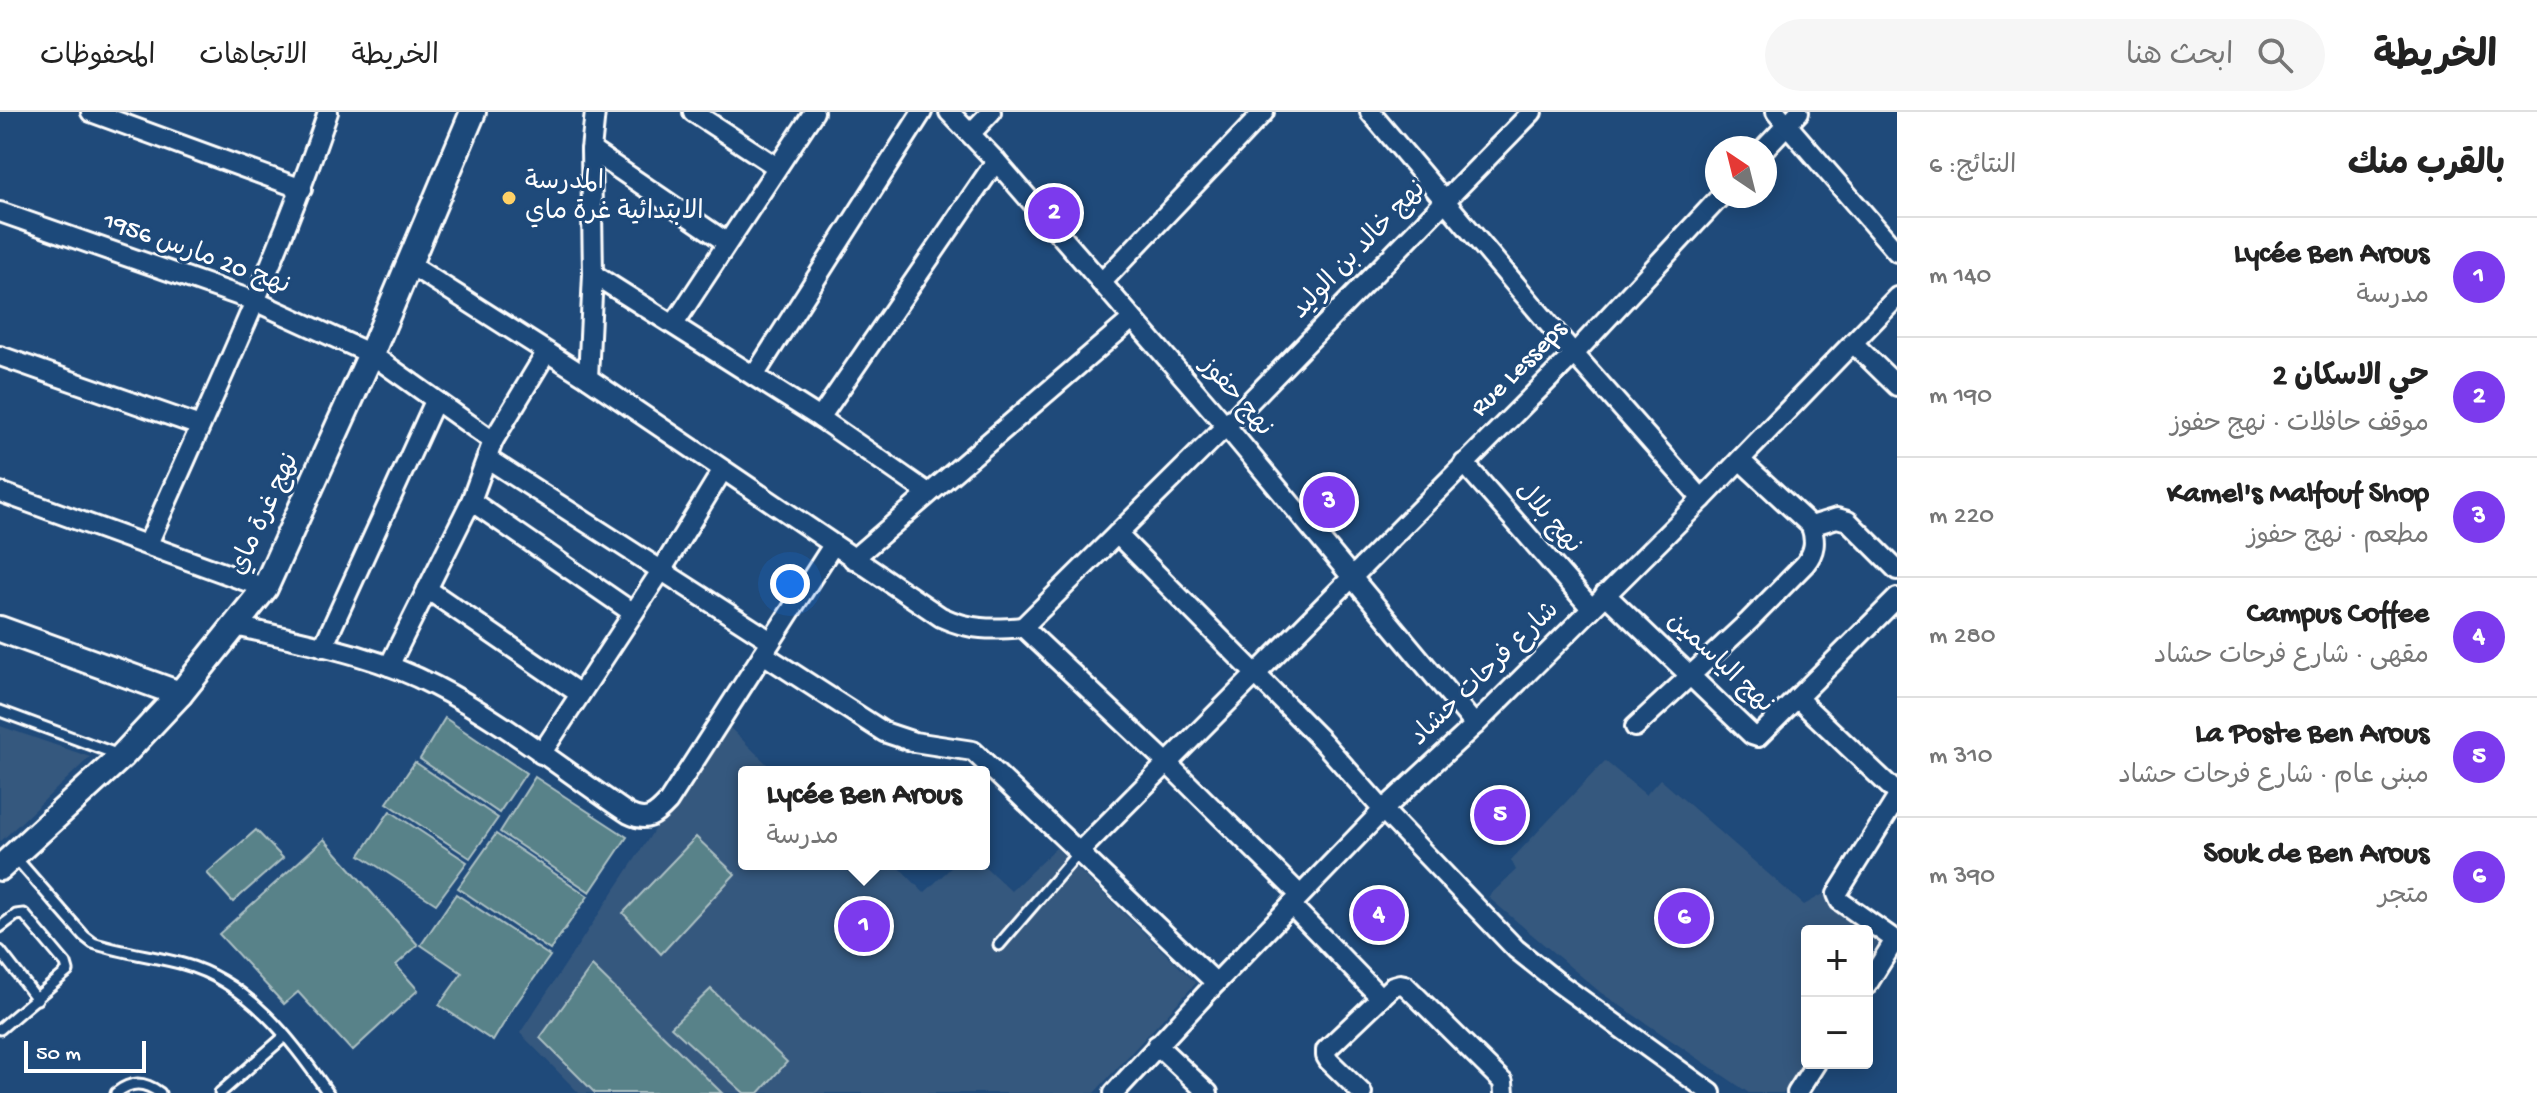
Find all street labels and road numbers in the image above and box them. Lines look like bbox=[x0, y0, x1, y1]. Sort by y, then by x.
street label: نهج خالد بن الوليد bbox=[1286, 175, 1434, 327]
street label: نهج 20 مارس 1956 bbox=[97, 206, 294, 303]
street label: Rue Lesseps bbox=[1465, 314, 1576, 425]
street label: نهج حفوز bbox=[1191, 350, 1278, 444]
street label: نهج غرة ماي bbox=[224, 449, 308, 581]
street label: نهج بلال bbox=[1507, 476, 1587, 562]
street label: شارع فرحات حشاد bbox=[1405, 596, 1567, 754]
street label: نهج الياسمين bbox=[1659, 607, 1779, 721]

